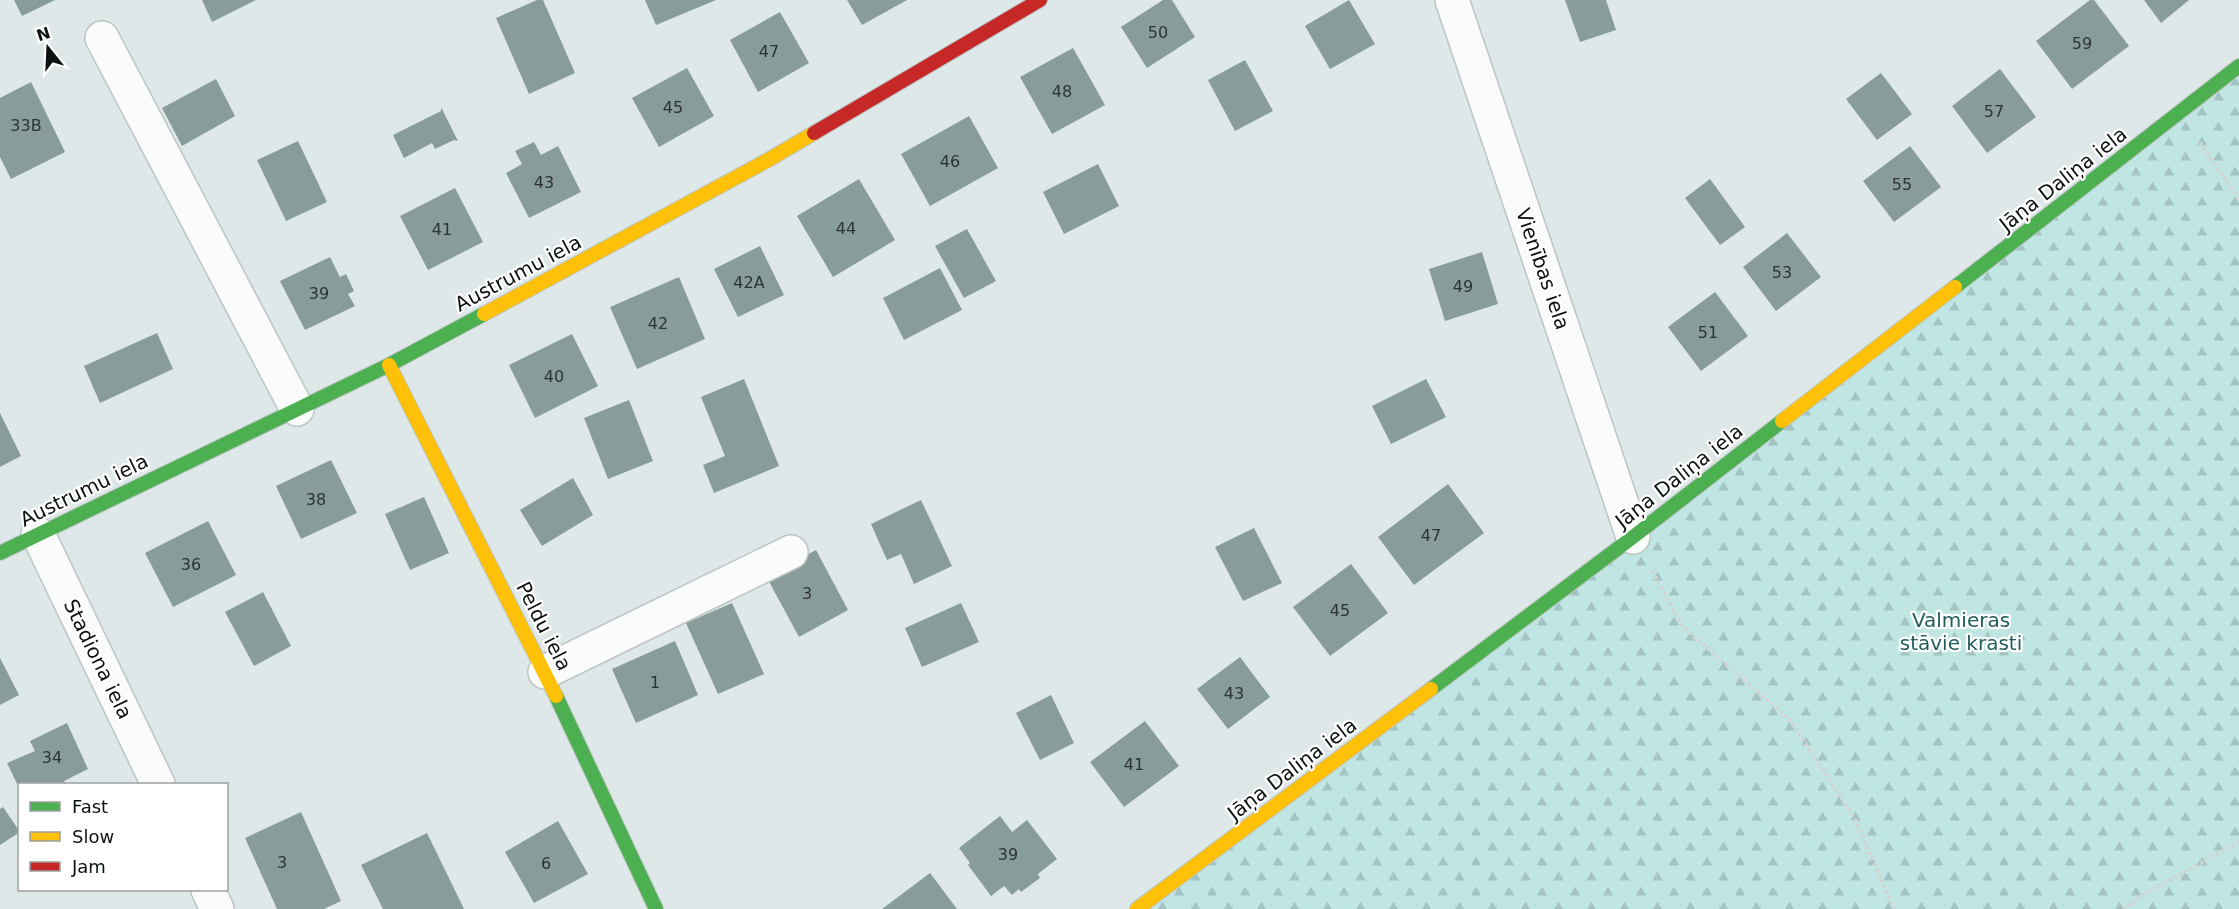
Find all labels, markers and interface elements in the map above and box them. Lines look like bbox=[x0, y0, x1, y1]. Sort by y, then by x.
north arrow bbox=[18, 18, 78, 78]
text: N bbox=[34, 23, 53, 45]
house number: 50 bbox=[1148, 23, 1168, 42]
house number: 59 bbox=[2072, 34, 2092, 53]
house number: 47 bbox=[759, 42, 779, 61]
house number: 48 bbox=[1052, 82, 1072, 101]
house number: 45 bbox=[663, 98, 683, 117]
house number: 57 bbox=[1984, 102, 2004, 121]
house number: 33B bbox=[10, 116, 42, 135]
street label: Jāņa Daliņa iela bbox=[1993, 122, 2132, 237]
house number: 46 bbox=[940, 152, 960, 171]
house number: 43 bbox=[534, 173, 554, 192]
house number: 55 bbox=[1892, 175, 1912, 194]
street label: Vienības iela bbox=[1511, 205, 1575, 333]
house number: 44 bbox=[836, 219, 856, 238]
house number: 41 bbox=[432, 220, 452, 239]
street label: Austrumu iela bbox=[451, 230, 585, 316]
house number: 53 bbox=[1772, 263, 1792, 282]
house number: 42A bbox=[733, 273, 765, 292]
house number: 49 bbox=[1453, 277, 1473, 296]
house number: 39 bbox=[309, 284, 329, 303]
house number: 42 bbox=[648, 314, 668, 333]
house number: 51 bbox=[1698, 323, 1718, 342]
house number: 40 bbox=[544, 367, 564, 386]
street label: Jāņa Daliņa iela bbox=[1609, 419, 1748, 534]
street label: Austrumu iela bbox=[16, 449, 152, 531]
house number: 38 bbox=[306, 490, 326, 509]
house number: 47 bbox=[1421, 526, 1441, 545]
house number: 36 bbox=[181, 555, 201, 574]
street label: Peldu iela bbox=[511, 578, 577, 674]
house number: 3 bbox=[802, 584, 812, 603]
street label: Stadiona iela bbox=[59, 595, 137, 723]
house number: 45 bbox=[1330, 601, 1350, 620]
park label: Valmieras stāvie krasti bbox=[1900, 608, 2022, 655]
house number: 1 bbox=[650, 673, 660, 692]
house number: 43 bbox=[1224, 684, 1244, 703]
street label: Jāņa Daliņa iela bbox=[1221, 713, 1361, 826]
house number: 34 bbox=[42, 748, 62, 767]
house number: 41 bbox=[1124, 755, 1144, 774]
legend bbox=[18, 783, 228, 891]
text: Fast bbox=[72, 796, 108, 817]
text: Slow bbox=[72, 826, 114, 847]
house number: 39 bbox=[998, 845, 1018, 864]
house number: 3 bbox=[277, 853, 287, 872]
house number: 6 bbox=[541, 854, 551, 873]
text: Jam bbox=[71, 856, 106, 877]

